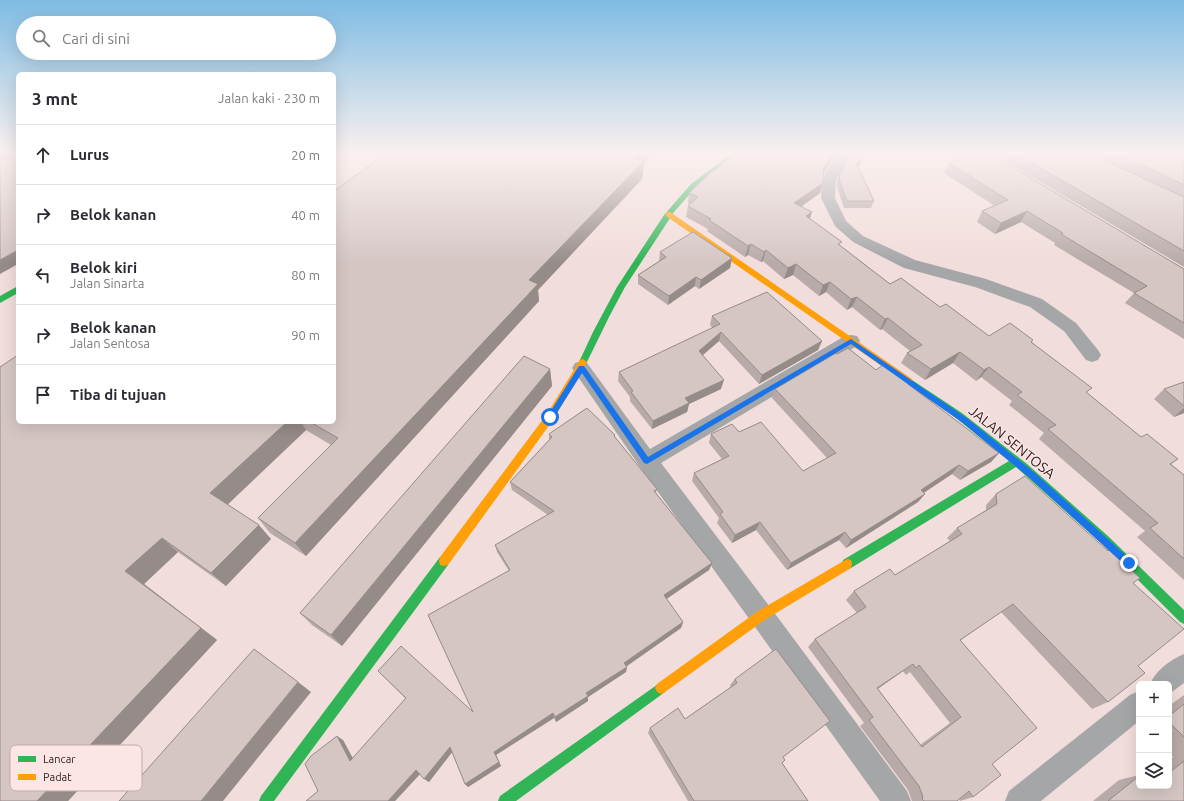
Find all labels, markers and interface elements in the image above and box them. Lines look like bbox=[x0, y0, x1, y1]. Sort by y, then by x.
search box bbox=[16, 16, 336, 60]
icon: search bbox=[30, 27, 52, 49]
text: Cari di sini bbox=[62, 30, 130, 47]
text: 3 mnt bbox=[32, 89, 78, 108]
text: Jalan kaki · 230 m bbox=[218, 91, 320, 105]
icon: ahead bbox=[32, 144, 54, 166]
text: Lurus bbox=[70, 146, 109, 163]
text: 20 m bbox=[291, 148, 320, 162]
icon: right bbox=[32, 204, 54, 226]
text: Belok kanan bbox=[70, 206, 156, 223]
text: 40 m bbox=[291, 208, 320, 222]
text: Belok kiri bbox=[70, 259, 137, 276]
icon: left bbox=[32, 264, 54, 286]
text: 80 m bbox=[291, 268, 320, 282]
text: Jalan Sinarta bbox=[70, 276, 144, 290]
text: Belok kanan bbox=[70, 319, 156, 336]
icon: right bbox=[32, 324, 54, 346]
text: 90 m bbox=[291, 328, 320, 342]
text: Jalan Sentosa bbox=[70, 336, 150, 350]
icon: arrive bbox=[32, 384, 54, 406]
text: Tiba di tujuan bbox=[70, 386, 166, 403]
street label: JALAN SENTOSA bbox=[966, 402, 1058, 482]
route start bbox=[541, 408, 559, 426]
route end bbox=[1120, 554, 1138, 572]
map controls bbox=[1136, 681, 1172, 789]
button: + bbox=[1136, 681, 1172, 717]
button: − bbox=[1136, 717, 1172, 753]
legend bbox=[10, 745, 142, 791]
text: Lancar bbox=[43, 753, 76, 765]
button: layers bbox=[1136, 753, 1172, 789]
text: Padat bbox=[43, 771, 72, 783]

